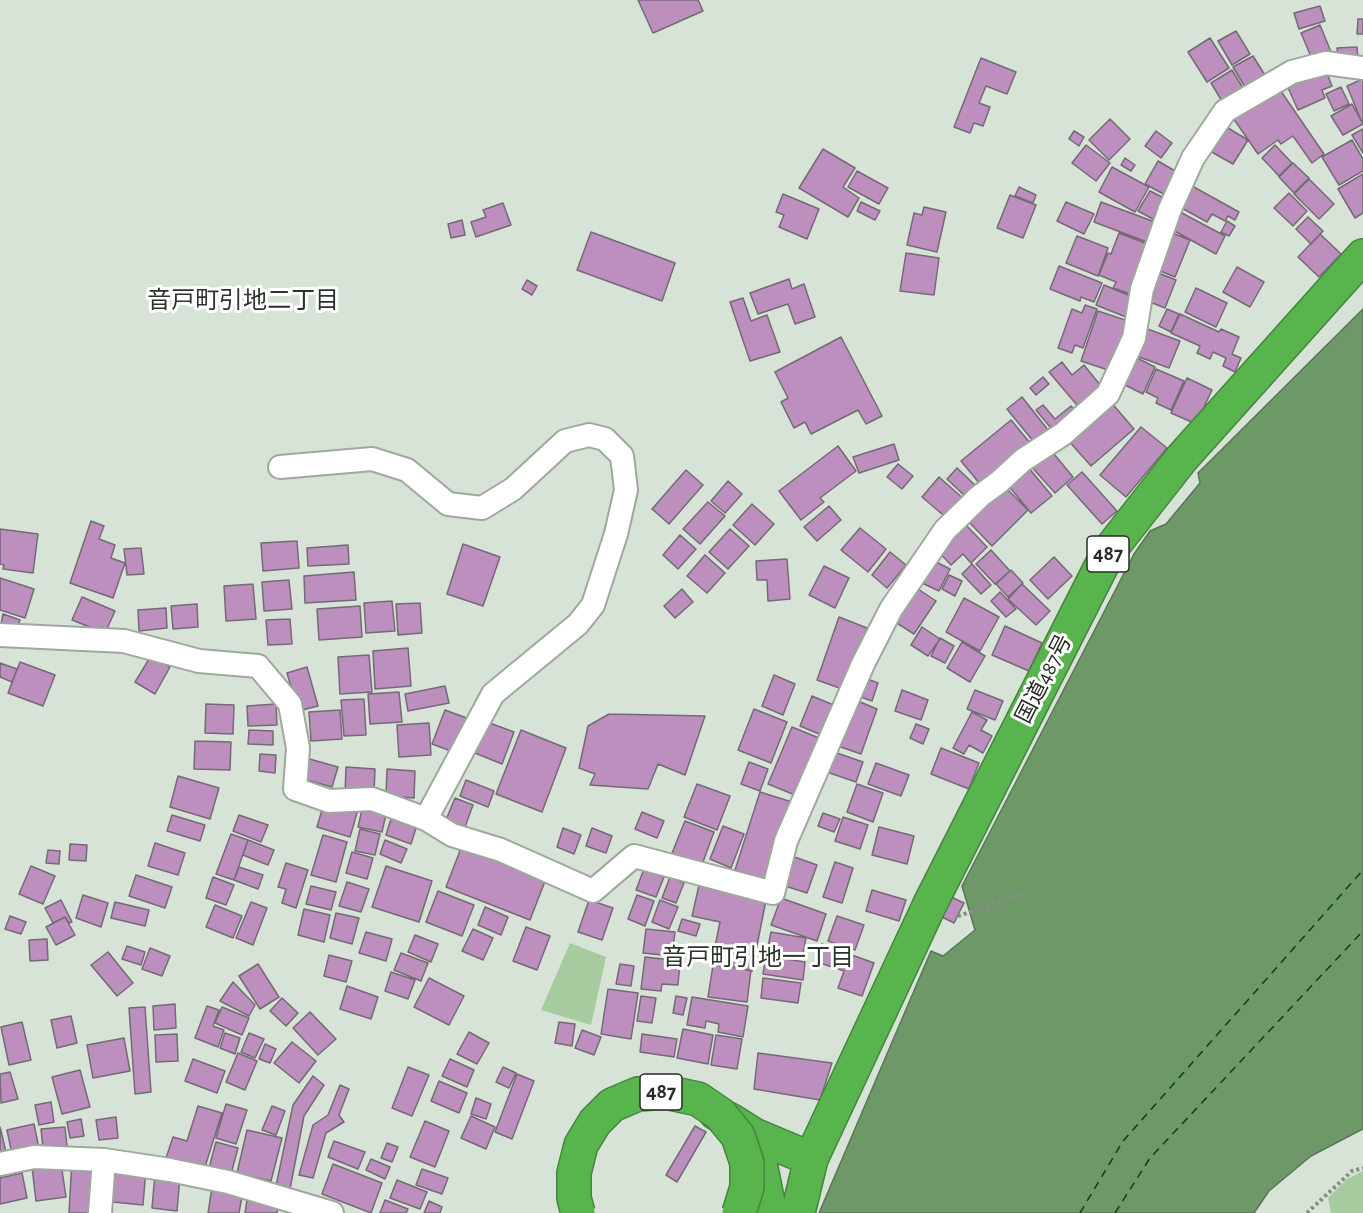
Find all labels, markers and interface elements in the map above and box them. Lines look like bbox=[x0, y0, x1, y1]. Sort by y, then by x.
district label: 音戸町引地二丁目 bbox=[147, 287, 339, 315]
road number: 487 bbox=[1087, 536, 1129, 572]
street label: 国道487号 bbox=[1010, 630, 1078, 728]
district label: 音戸町引地一丁目 bbox=[662, 944, 854, 972]
road number: 487 bbox=[640, 1074, 682, 1110]

